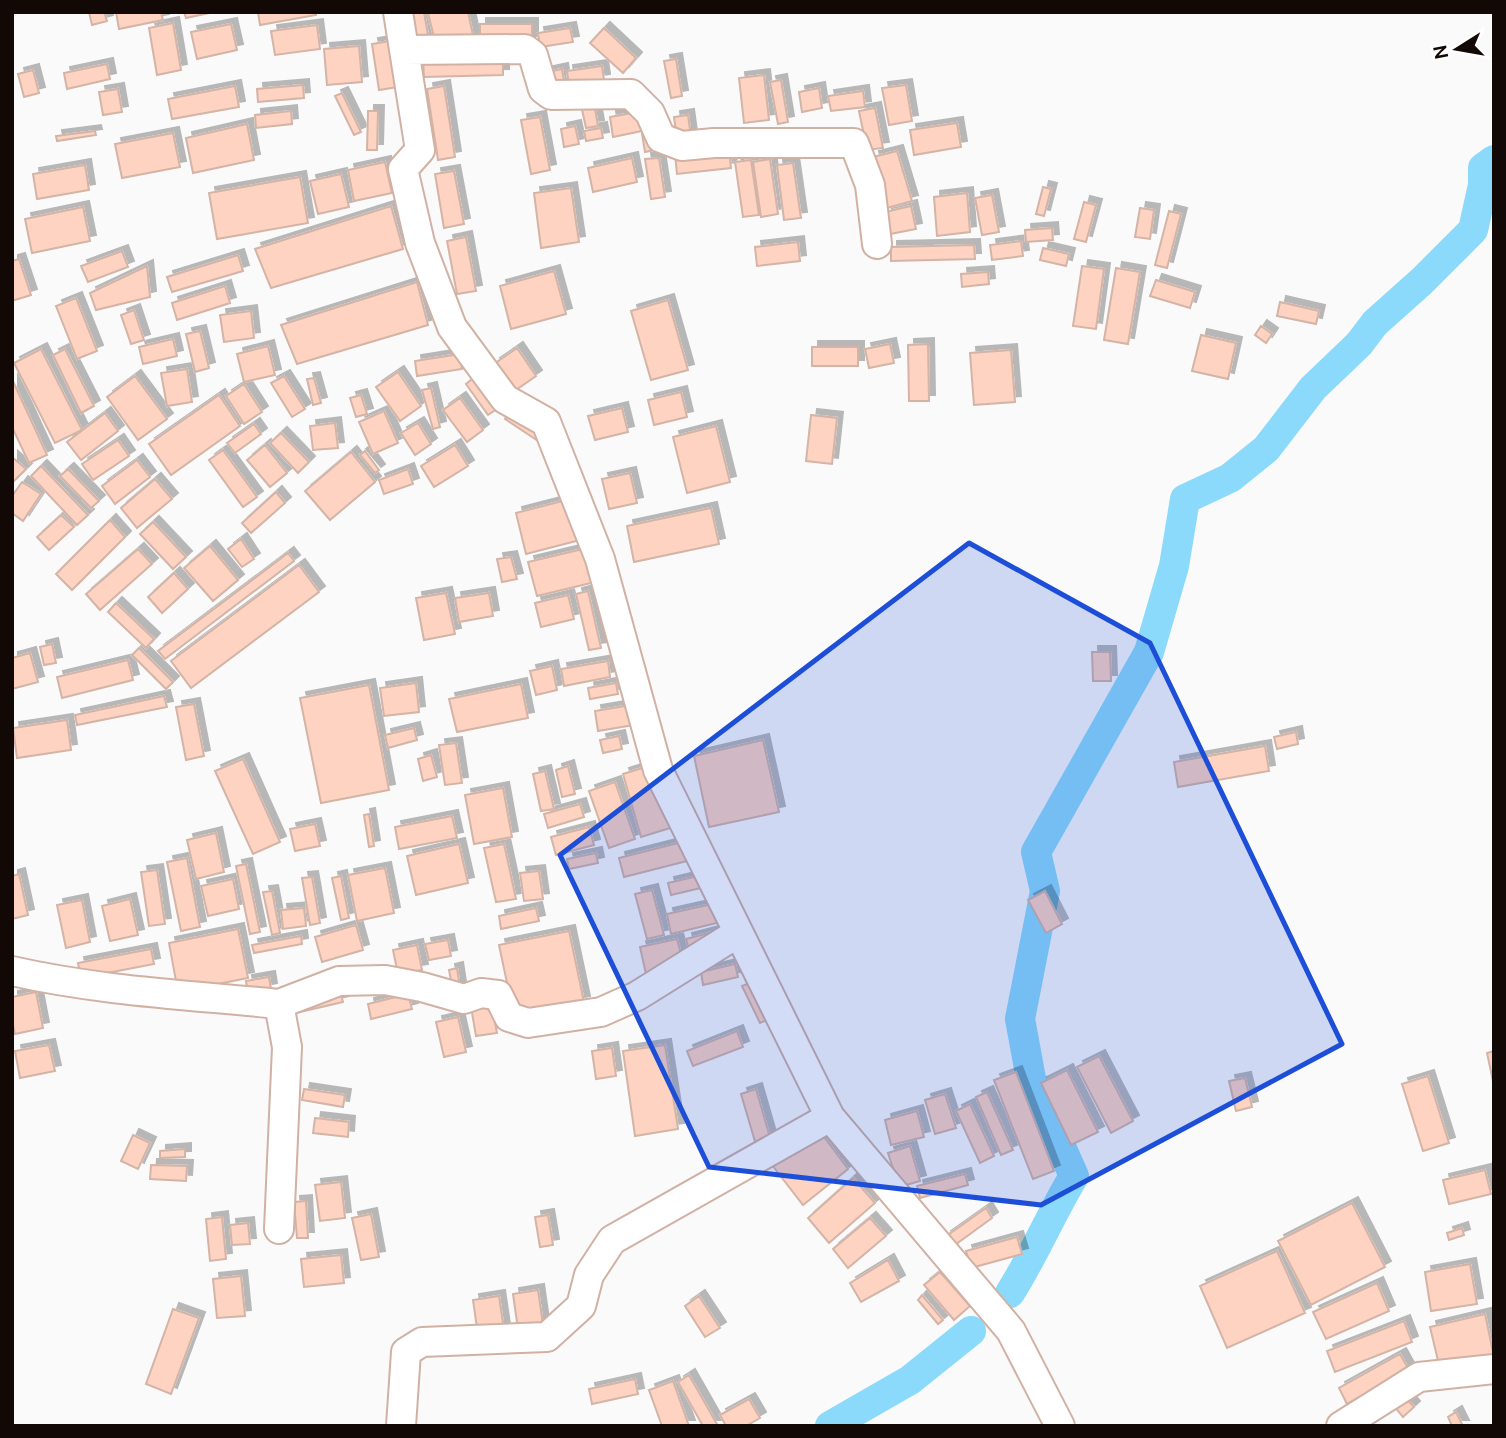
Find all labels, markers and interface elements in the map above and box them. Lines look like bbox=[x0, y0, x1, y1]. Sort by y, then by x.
north arrow bbox=[1422, 14, 1492, 84]
text: N bbox=[1428, 43, 1452, 61]

